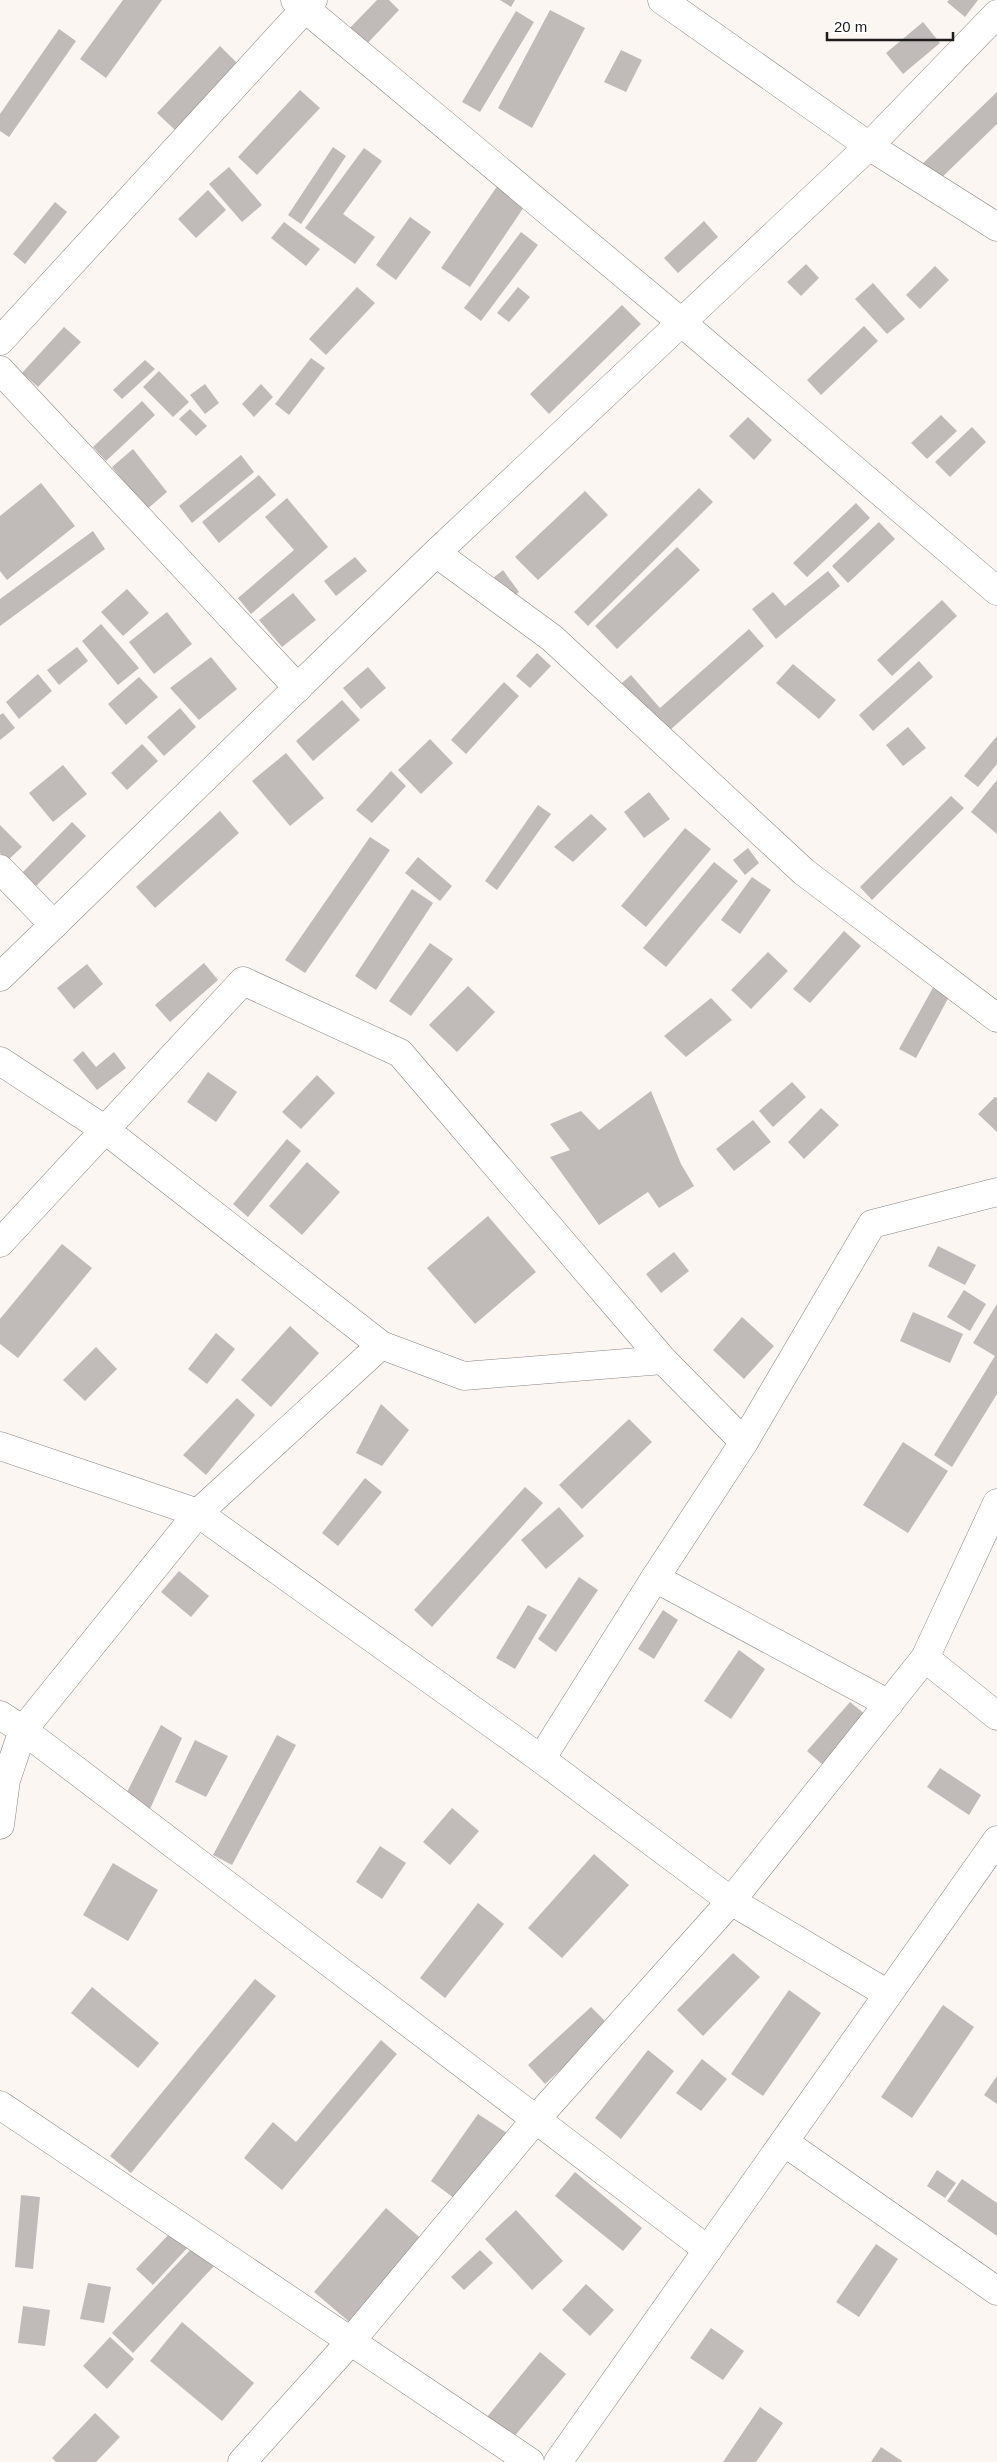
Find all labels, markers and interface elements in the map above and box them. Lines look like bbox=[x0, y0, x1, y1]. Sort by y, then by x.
scale bar bbox=[827, 10, 953, 42]
text: 20 m bbox=[834, 18, 867, 35]

